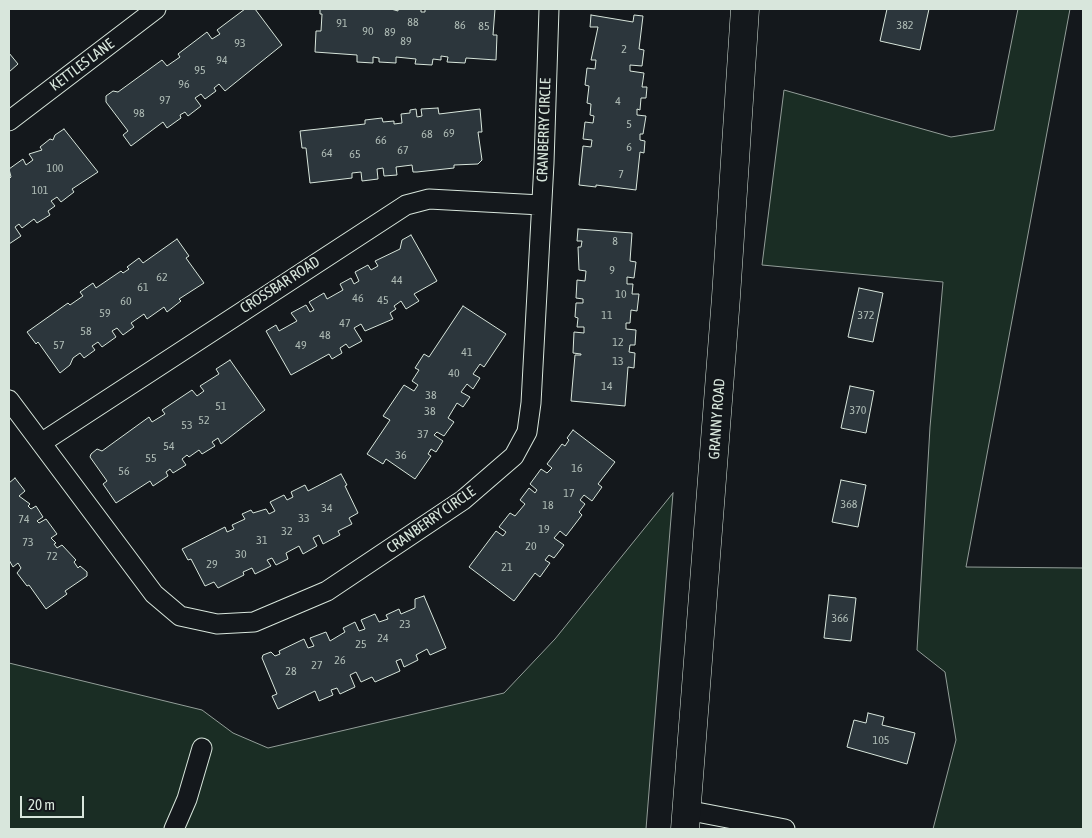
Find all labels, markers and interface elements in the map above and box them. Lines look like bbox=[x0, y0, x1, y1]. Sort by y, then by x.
house number: 88 bbox=[407, 15, 419, 29]
house number: 91 bbox=[336, 16, 348, 30]
house number: 86 bbox=[454, 18, 466, 32]
house number: 382 bbox=[897, 18, 913, 32]
house number: 85 bbox=[478, 19, 490, 33]
house number: 90 bbox=[362, 24, 374, 38]
house number: 89 bbox=[384, 25, 396, 39]
house number: 89 bbox=[400, 34, 412, 48]
street label: KETTLES LANE bbox=[46, 35, 118, 95]
house number: 93 bbox=[234, 36, 246, 50]
house number: 2 bbox=[621, 42, 627, 56]
house number: 94 bbox=[216, 53, 228, 67]
house number: 95 bbox=[194, 63, 206, 77]
house number: 96 bbox=[178, 77, 190, 91]
street label: CRANBERRY CIRCLE bbox=[533, 78, 555, 182]
house number: 97 bbox=[159, 93, 171, 107]
house number: 4 bbox=[615, 94, 621, 108]
house number: 98 bbox=[133, 106, 145, 120]
house number: 5 bbox=[626, 117, 632, 131]
house number: 69 bbox=[443, 126, 455, 140]
house number: 68 bbox=[421, 127, 433, 141]
house number: 66 bbox=[375, 133, 387, 147]
house number: 6 bbox=[626, 140, 632, 154]
house number: 67 bbox=[397, 143, 409, 157]
house number: 64 bbox=[321, 146, 333, 160]
house number: 65 bbox=[349, 147, 361, 161]
house number: 100 bbox=[47, 161, 63, 175]
house number: 7 bbox=[618, 167, 624, 181]
house number: 101 bbox=[32, 183, 48, 197]
house number: 8 bbox=[612, 234, 618, 248]
street label: CROSSBAR ROAD bbox=[237, 253, 323, 317]
house number: 9 bbox=[609, 263, 615, 277]
house number: 62 bbox=[156, 270, 168, 284]
house number: 44 bbox=[391, 273, 403, 287]
house number: 61 bbox=[137, 280, 149, 294]
house number: 10 bbox=[615, 287, 627, 301]
house number: 46 bbox=[352, 291, 364, 305]
house number: 45 bbox=[377, 293, 389, 307]
house number: 60 bbox=[120, 294, 132, 308]
house number: 59 bbox=[99, 306, 111, 320]
house number: 11 bbox=[601, 308, 613, 322]
house number: 372 bbox=[858, 308, 874, 322]
house number: 47 bbox=[339, 316, 351, 330]
house number: 58 bbox=[80, 324, 92, 338]
house number: 48 bbox=[319, 328, 331, 342]
house number: 12 bbox=[612, 335, 624, 349]
house number: 57 bbox=[53, 338, 65, 352]
house number: 49 bbox=[295, 338, 307, 352]
house number: 41 bbox=[461, 345, 473, 359]
house number: 13 bbox=[612, 354, 624, 368]
house number: 40 bbox=[448, 366, 460, 380]
street label: GRANNY ROAD bbox=[705, 378, 729, 460]
house number: 14 bbox=[601, 379, 613, 393]
house number: 38 bbox=[425, 388, 437, 402]
house number: 51 bbox=[215, 399, 227, 413]
house number: 370 bbox=[850, 403, 866, 417]
house number: 38 bbox=[424, 404, 436, 418]
house number: 52 bbox=[198, 413, 210, 427]
house number: 53 bbox=[181, 418, 193, 432]
house number: 37 bbox=[417, 427, 429, 441]
house number: 54 bbox=[163, 439, 175, 453]
house number: 36 bbox=[395, 448, 407, 462]
house number: 55 bbox=[145, 451, 157, 465]
house number: 16 bbox=[571, 461, 583, 475]
house number: 56 bbox=[118, 464, 130, 478]
street label: CRANBERRY CIRCLE bbox=[383, 483, 479, 557]
house number: 17 bbox=[563, 486, 575, 500]
house number: 368 bbox=[841, 497, 857, 511]
house number: 18 bbox=[542, 498, 554, 512]
house number: 34 bbox=[321, 501, 333, 515]
house number: 33 bbox=[298, 511, 310, 525]
house number: 74 bbox=[18, 512, 30, 526]
house number: 19 bbox=[538, 522, 550, 536]
house number: 32 bbox=[281, 524, 293, 538]
house number: 31 bbox=[256, 533, 268, 547]
house number: 73 bbox=[22, 535, 34, 549]
house number: 20 bbox=[525, 539, 537, 553]
house number: 30 bbox=[235, 547, 247, 561]
house number: 72 bbox=[46, 549, 58, 563]
house number: 29 bbox=[206, 557, 218, 571]
house number: 21 bbox=[501, 560, 513, 574]
house number: 366 bbox=[832, 611, 848, 625]
house number: 23 bbox=[399, 617, 411, 631]
house number: 24 bbox=[377, 631, 389, 645]
house number: 25 bbox=[355, 637, 367, 651]
house number: 26 bbox=[334, 653, 346, 667]
house number: 27 bbox=[311, 658, 323, 672]
house number: 28 bbox=[285, 664, 297, 678]
house number: 105 bbox=[873, 733, 889, 747]
scale bar bbox=[22, 786, 86, 818]
text: 20 m bbox=[28, 796, 55, 813]

